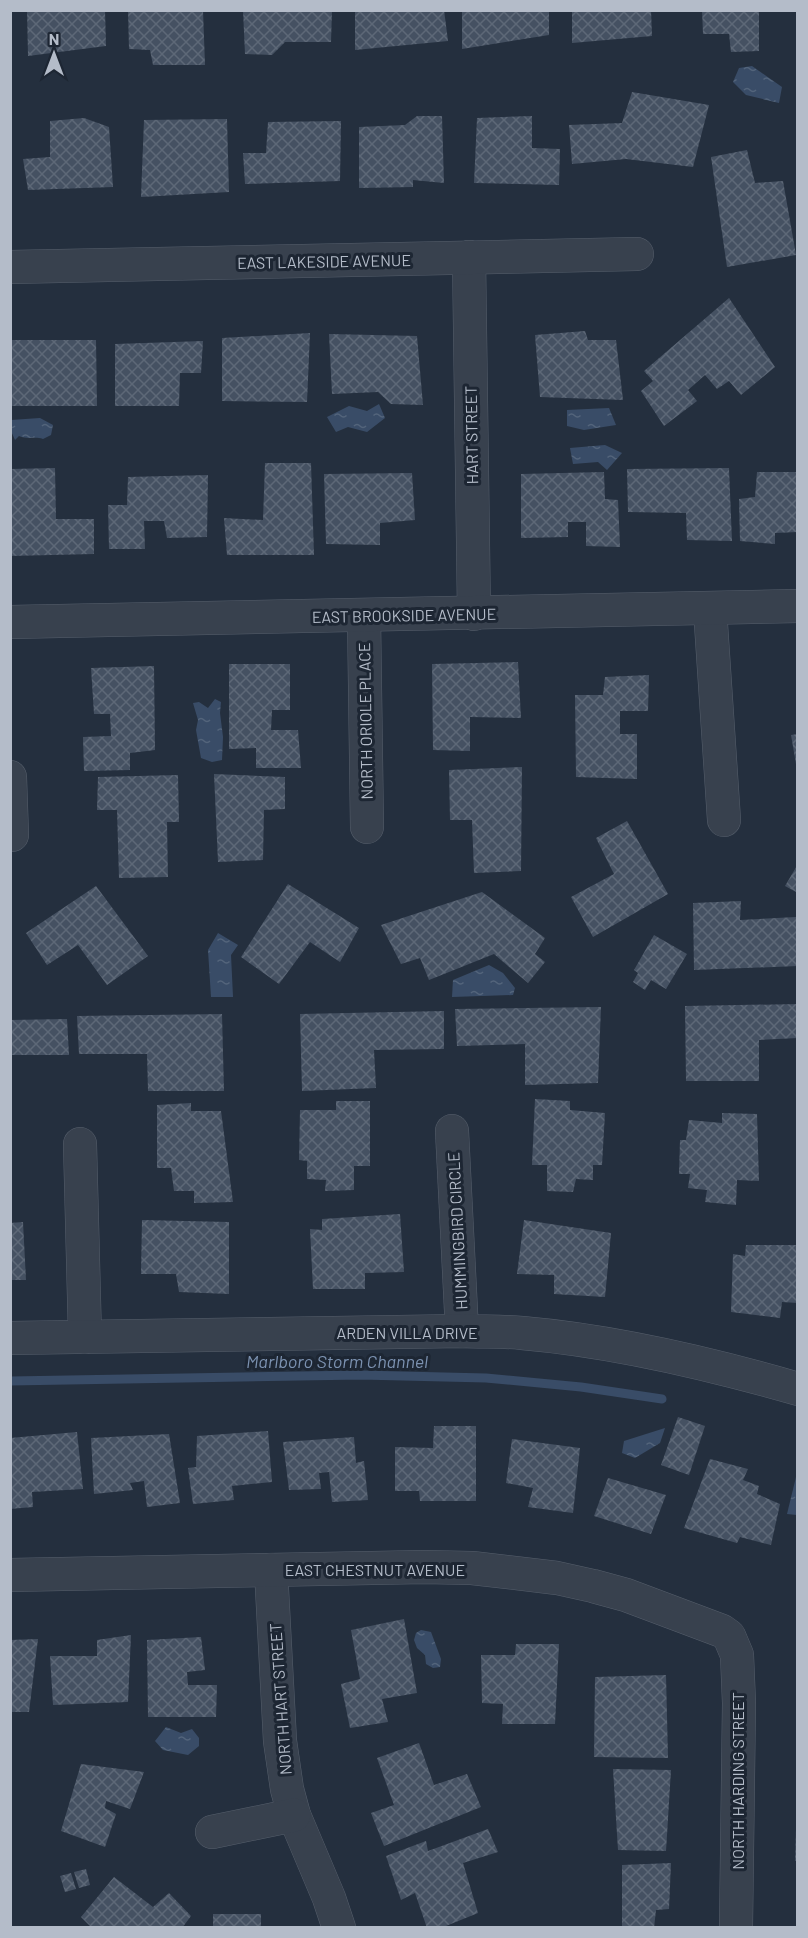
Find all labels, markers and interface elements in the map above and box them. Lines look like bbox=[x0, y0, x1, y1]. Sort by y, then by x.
north arrow bbox=[24, 24, 84, 84]
text: N bbox=[49, 29, 59, 48]
street label: EAST LAKESIDE AVENUE bbox=[237, 250, 411, 272]
street label: HART STREET bbox=[461, 385, 481, 485]
street label: EAST BROOKSIDE AVENUE bbox=[312, 604, 496, 626]
street label: NORTH ORIOLE PLACE bbox=[354, 642, 376, 800]
street label: HUMMINGBIRD CIRCLE bbox=[443, 1152, 471, 1310]
street label: ARDEN VILLA DRIVE bbox=[336, 1323, 478, 1342]
water label: Marlboro Storm Channel bbox=[246, 1350, 428, 1372]
street label: EAST CHESTNUT AVENUE bbox=[285, 1560, 465, 1579]
street label: NORTH HART STREET bbox=[265, 1622, 295, 1776]
street label: NORTH HARDING STREET bbox=[728, 1692, 747, 1870]

